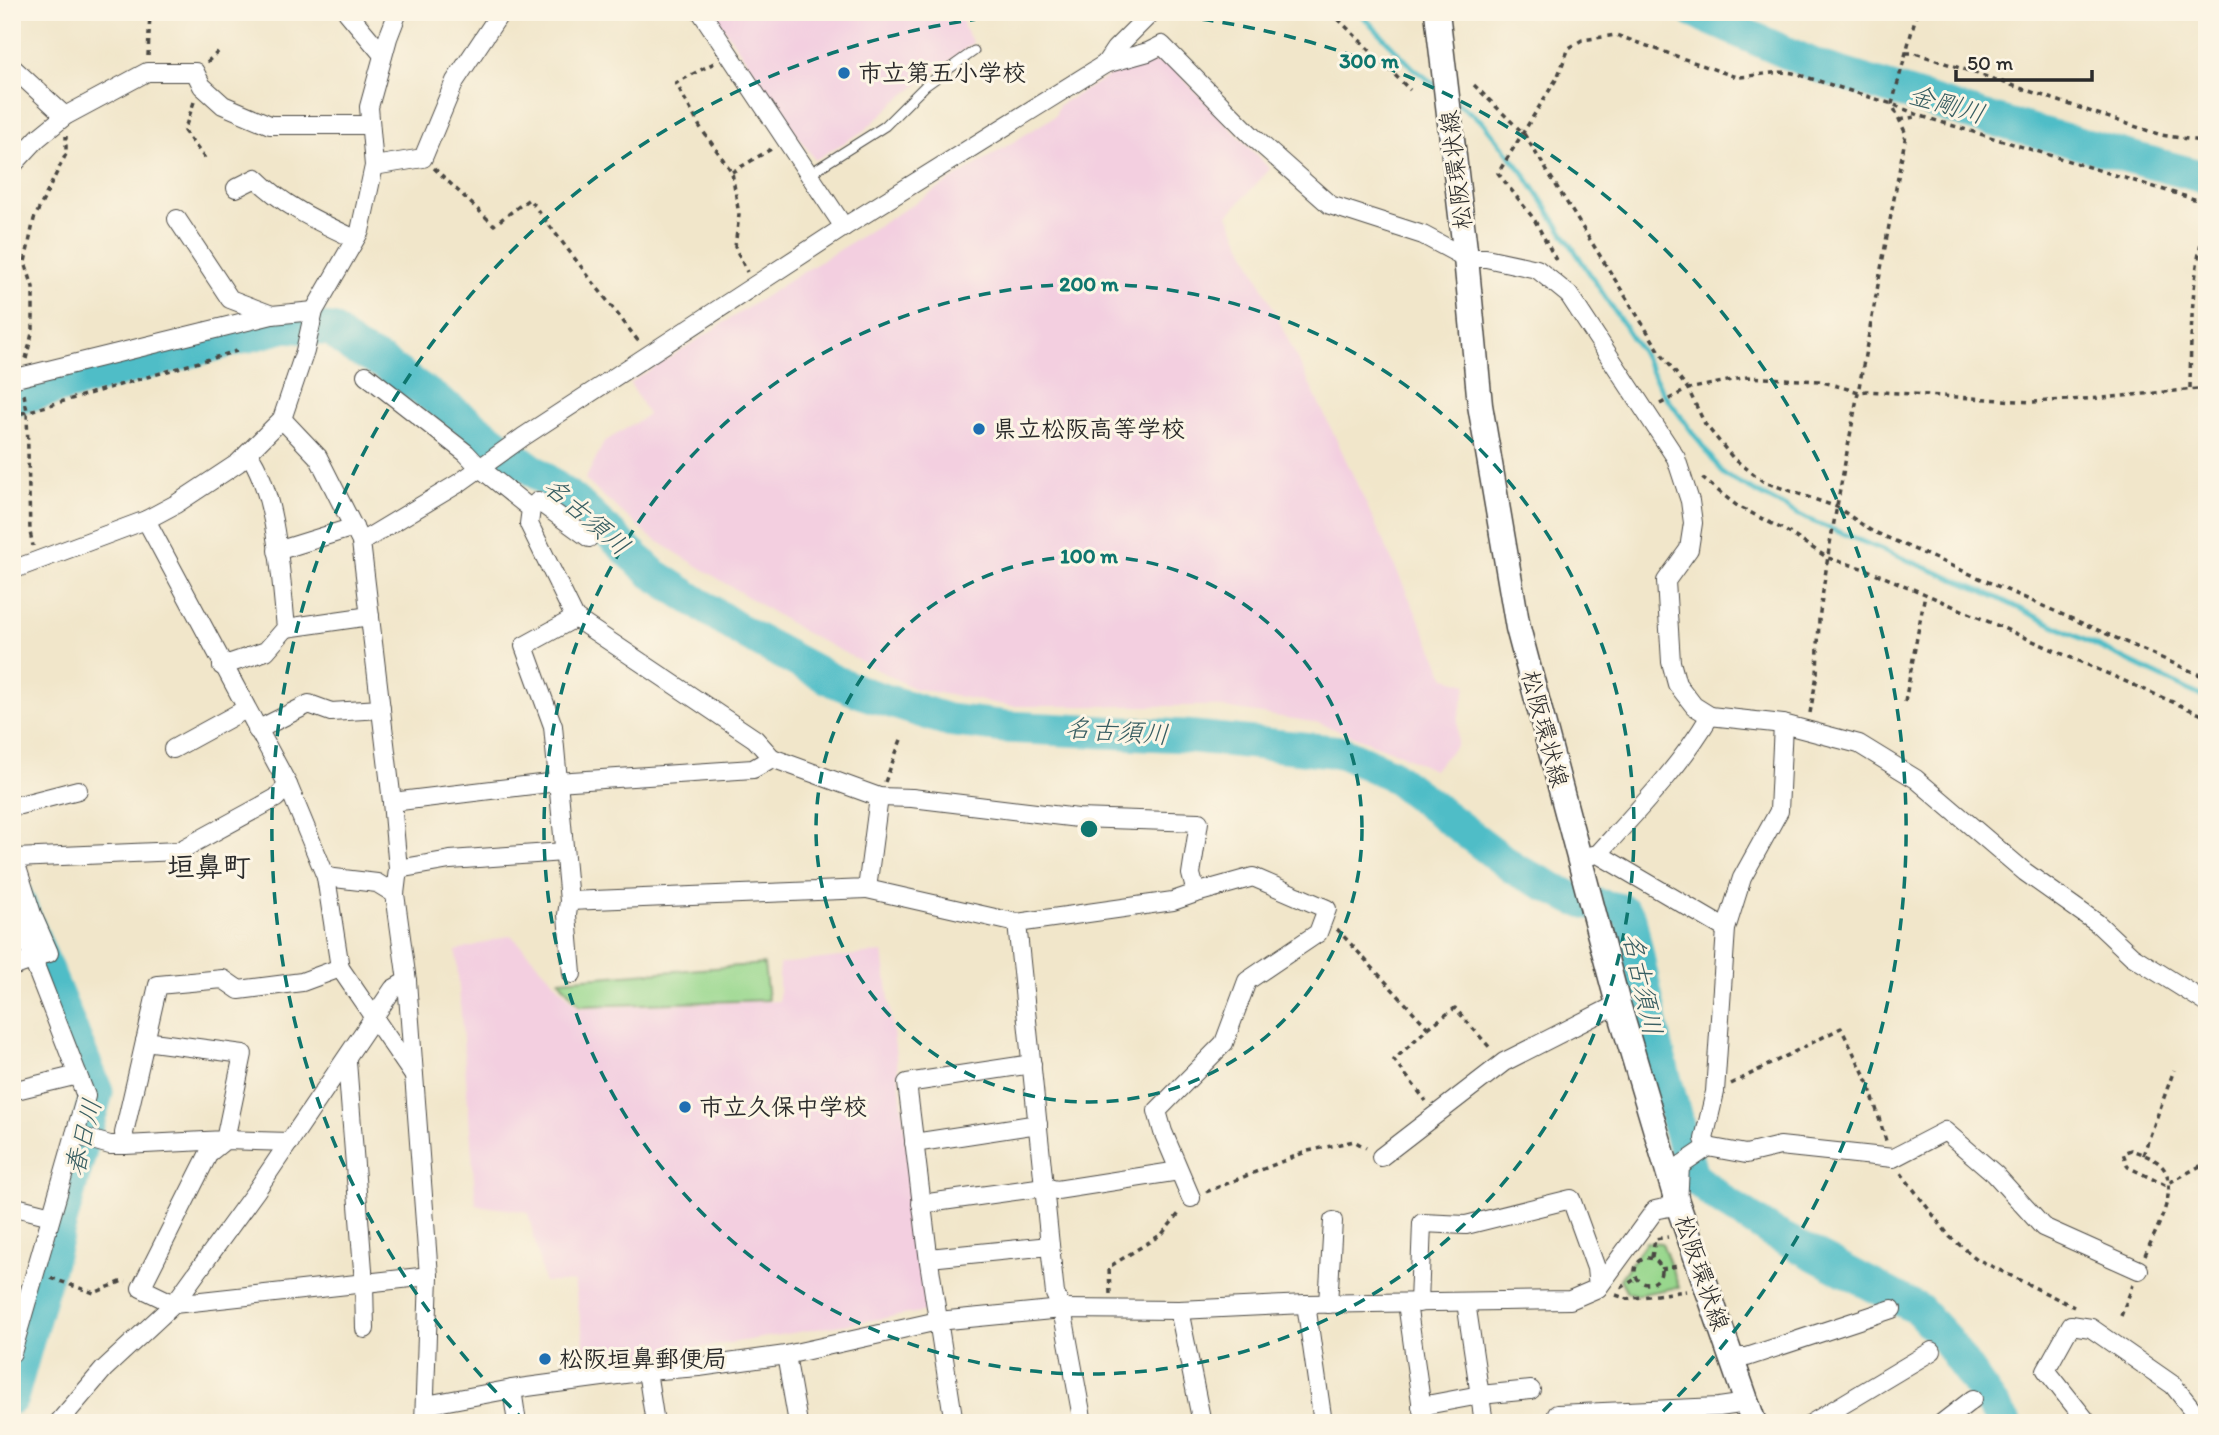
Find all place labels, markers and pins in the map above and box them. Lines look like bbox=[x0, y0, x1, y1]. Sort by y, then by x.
place label: 市立第五小学校 bbox=[858, 58, 1026, 87]
marker: 市立第五小学校 bbox=[836, 65, 852, 81]
place label: 県立松阪高等学校 bbox=[993, 414, 1185, 443]
marker: 県立松阪高等学校 bbox=[971, 421, 987, 437]
centre of rings bbox=[1077, 817, 1101, 841]
place label: 市立久保中学校 bbox=[699, 1092, 867, 1121]
marker: 市立久保中学校 bbox=[677, 1099, 693, 1115]
place label: 松阪垣鼻郵便局 bbox=[559, 1344, 727, 1373]
marker: 松阪垣鼻郵便局 bbox=[537, 1351, 553, 1367]

